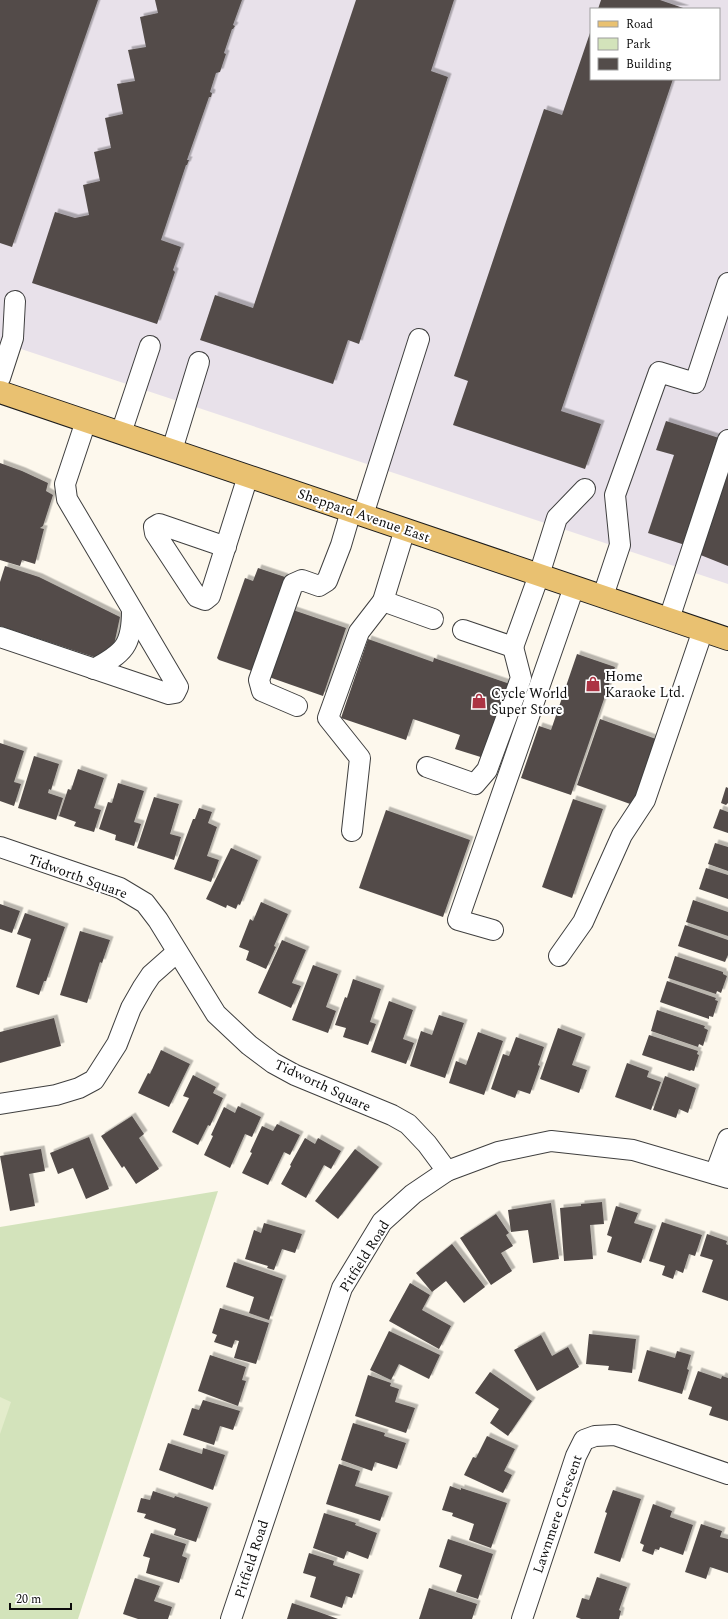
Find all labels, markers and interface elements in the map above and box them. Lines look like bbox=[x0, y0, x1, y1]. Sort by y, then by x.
legend bbox=[590, 8, 720, 80]
text: Road bbox=[626, 15, 653, 34]
text: Park bbox=[626, 35, 651, 54]
text: Building bbox=[626, 55, 672, 74]
street label: Sheppard Avenue East bbox=[295, 483, 433, 548]
place label: Home Karaoke Ltd. bbox=[605, 666, 685, 703]
shop icon: Home Karaoke Ltd. bbox=[584, 675, 602, 693]
place label: Cycle World Super Store bbox=[491, 683, 568, 720]
shop icon: Cycle World Super Store bbox=[470, 692, 488, 710]
street label: Tidworth Square bbox=[25, 849, 131, 904]
street label: Tidworth Square bbox=[271, 1054, 375, 1117]
street label: Pitfield Road bbox=[334, 1216, 395, 1296]
street label: Lawnmere Crescent bbox=[527, 1452, 588, 1576]
street label: Pitfield Road bbox=[229, 1517, 274, 1601]
scale bar bbox=[10, 1585, 71, 1611]
text: 20 m bbox=[16, 1590, 41, 1609]

